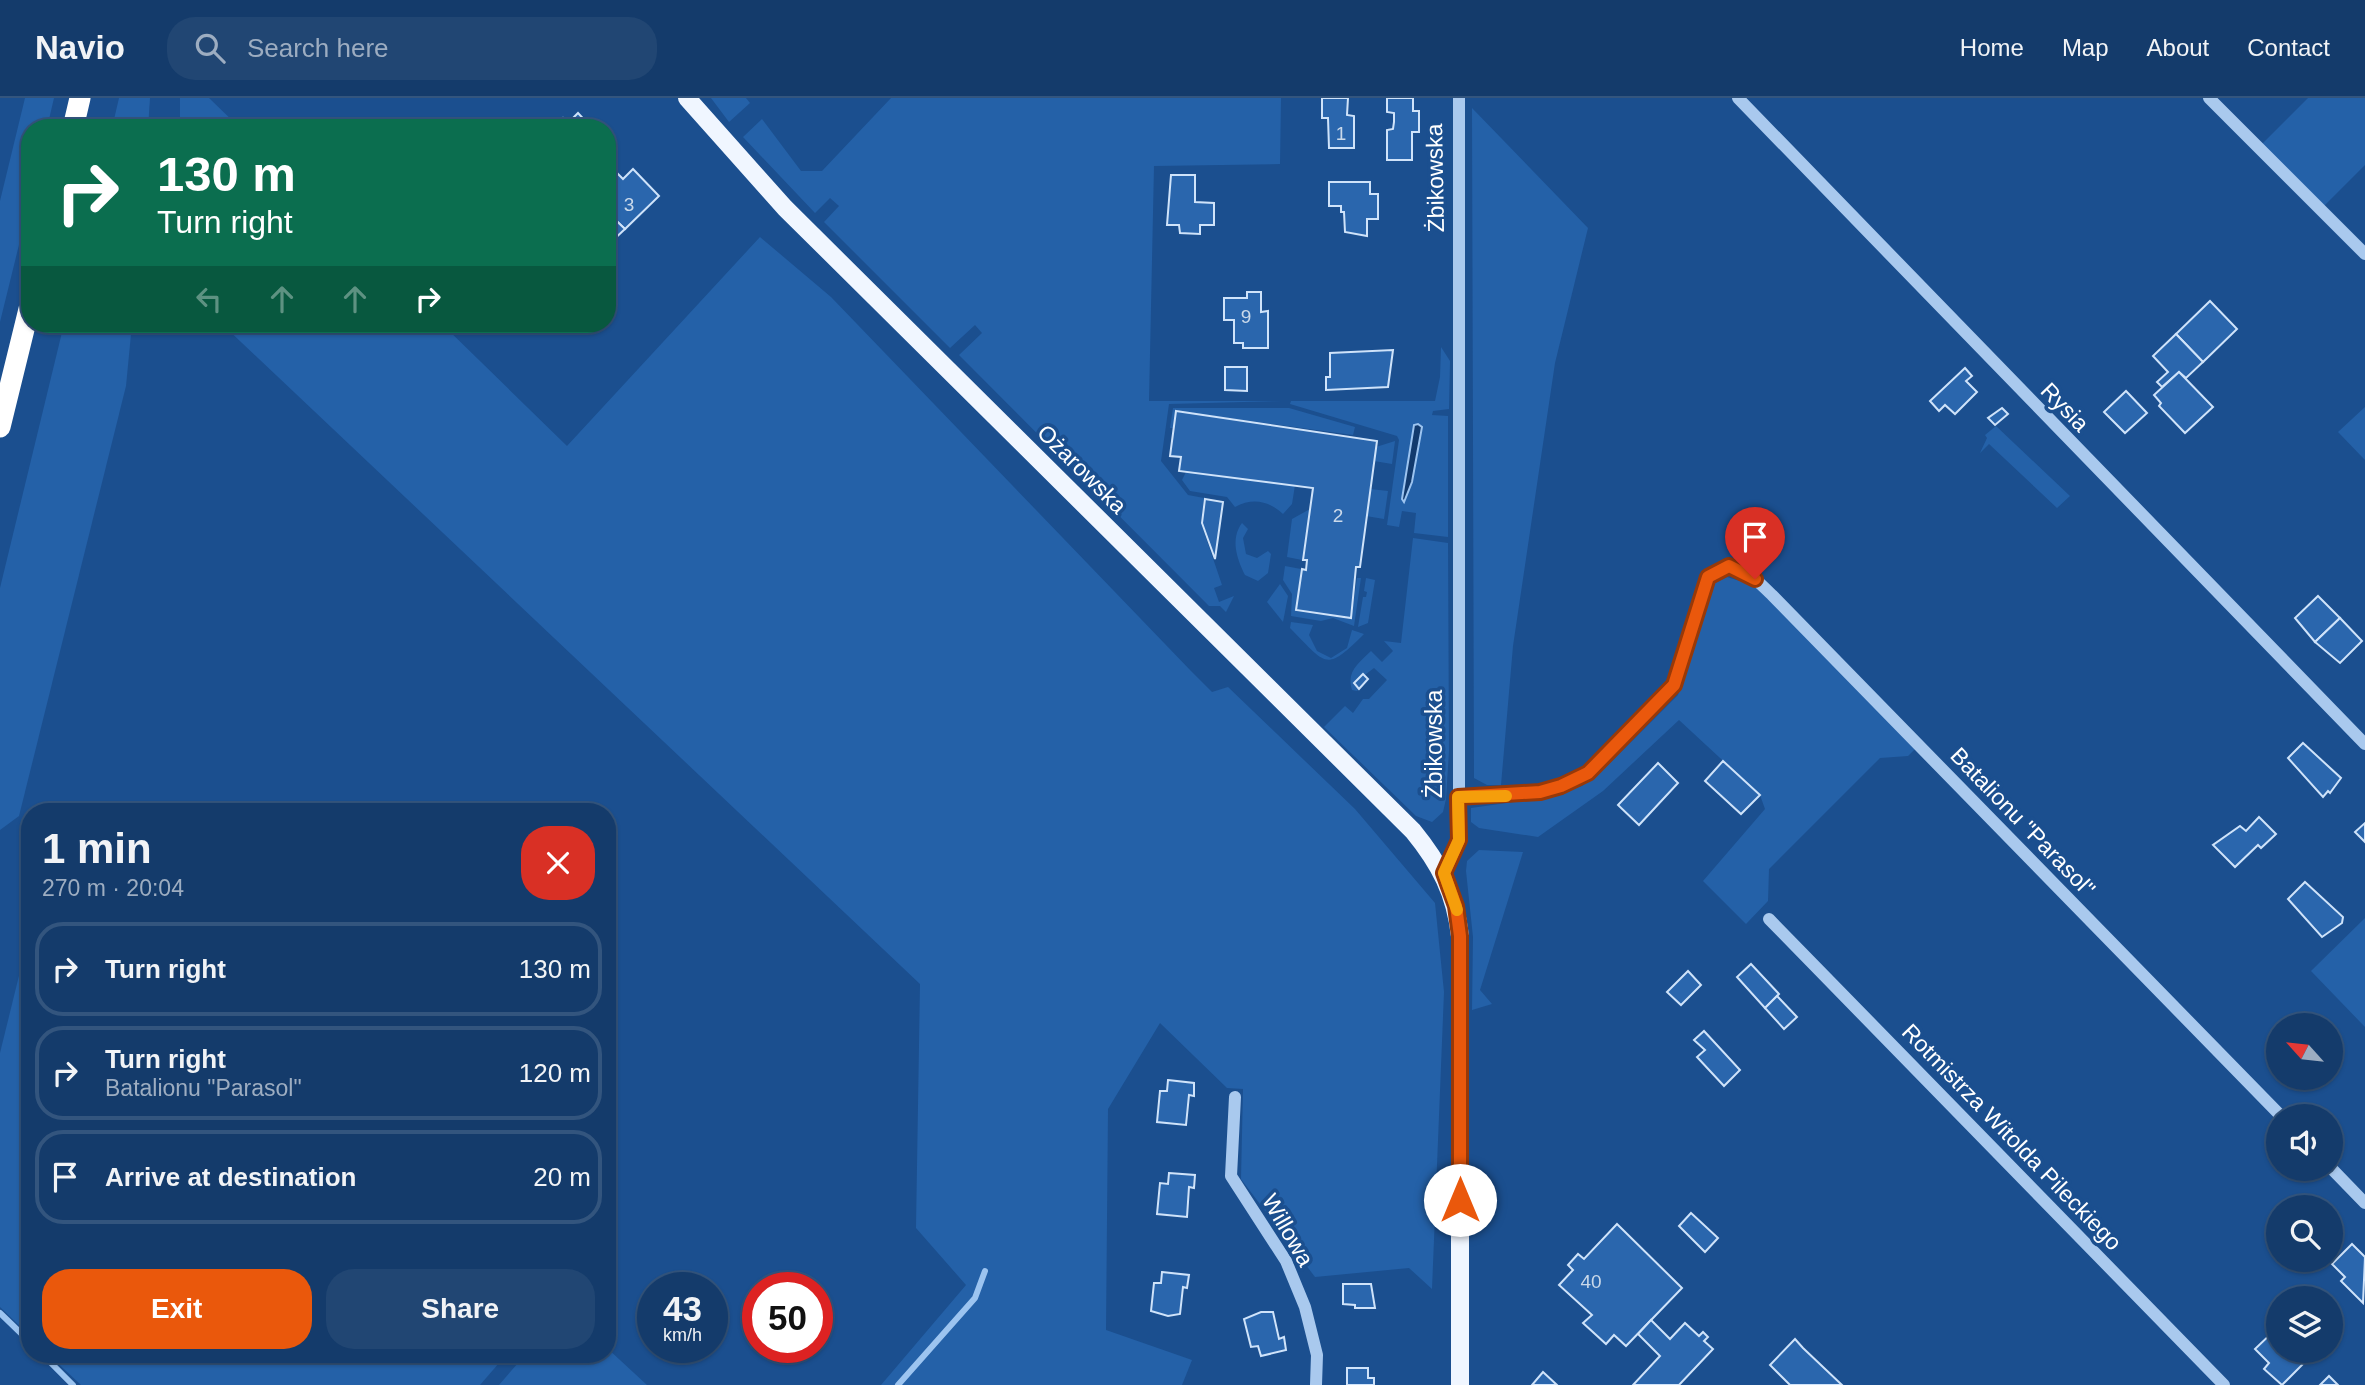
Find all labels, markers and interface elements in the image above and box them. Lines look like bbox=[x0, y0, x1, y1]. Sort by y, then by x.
search box bbox=[167, 17, 657, 80]
text: Navio bbox=[35, 29, 125, 66]
icon: search bbox=[191, 29, 229, 67]
text: Search here bbox=[247, 33, 389, 63]
text: Home bbox=[1960, 34, 2024, 61]
text: Map bbox=[2062, 34, 2109, 61]
text: About bbox=[2147, 34, 2209, 61]
text: Contact bbox=[2247, 34, 2330, 61]
house number: 1 bbox=[1336, 123, 1346, 144]
street label: Żbikowska bbox=[1421, 123, 1449, 233]
icon: right bbox=[42, 147, 133, 238]
text: 130 m bbox=[157, 147, 296, 201]
house number: 3 bbox=[624, 194, 634, 215]
text: Turn right bbox=[157, 204, 293, 240]
icon: left bbox=[190, 280, 228, 318]
icon: ahead bbox=[263, 280, 301, 318]
icon: ahead bbox=[336, 280, 374, 318]
icon: right bbox=[409, 280, 447, 318]
house number: 9 bbox=[1241, 306, 1251, 327]
street label: Rysia bbox=[2036, 377, 2094, 437]
street label: Ożarowska bbox=[1032, 419, 1132, 519]
house number: 2 bbox=[1333, 505, 1343, 526]
pin bbox=[1725, 507, 1785, 579]
icon: arrive bbox=[1736, 518, 1774, 556]
street label: Żbikowska bbox=[1421, 689, 1447, 798]
street label: Batalionu "Parasol" bbox=[1945, 742, 2101, 902]
text: 1 min bbox=[42, 825, 152, 872]
button: close bbox=[521, 826, 595, 900]
text: 270 m · 20:04 bbox=[42, 875, 184, 901]
icon: right bbox=[46, 950, 84, 988]
text: Turn right bbox=[105, 954, 226, 984]
text: 130 m bbox=[519, 954, 591, 984]
north arrow bbox=[2266, 1013, 2343, 1090]
map controls bbox=[2266, 1013, 2343, 1363]
street label: Rotmistrza Witolda Pileckiego bbox=[1897, 1019, 2127, 1255]
text: Turn right bbox=[105, 1044, 226, 1074]
icon: right bbox=[46, 1054, 84, 1092]
text: 120 m bbox=[519, 1058, 591, 1088]
text: Batalionu "Parasol" bbox=[105, 1075, 302, 1101]
button: sound bbox=[2266, 1104, 2343, 1181]
icon: arrive bbox=[46, 1158, 84, 1196]
text: Arrive at destination bbox=[105, 1162, 356, 1192]
text: 20 m bbox=[533, 1162, 591, 1192]
position arrow bbox=[1423, 1163, 1497, 1237]
street label: Willowa bbox=[1257, 1189, 1319, 1271]
button: search bbox=[2266, 1195, 2343, 1272]
button: Exit bbox=[42, 1269, 312, 1349]
button: Share bbox=[326, 1269, 595, 1349]
house number: 40 bbox=[1580, 1271, 1602, 1292]
speed limit sign: 50 bbox=[742, 1272, 833, 1363]
button: layers bbox=[2266, 1286, 2343, 1363]
text: 43 bbox=[663, 1289, 702, 1328]
text: km/h bbox=[663, 1325, 702, 1345]

